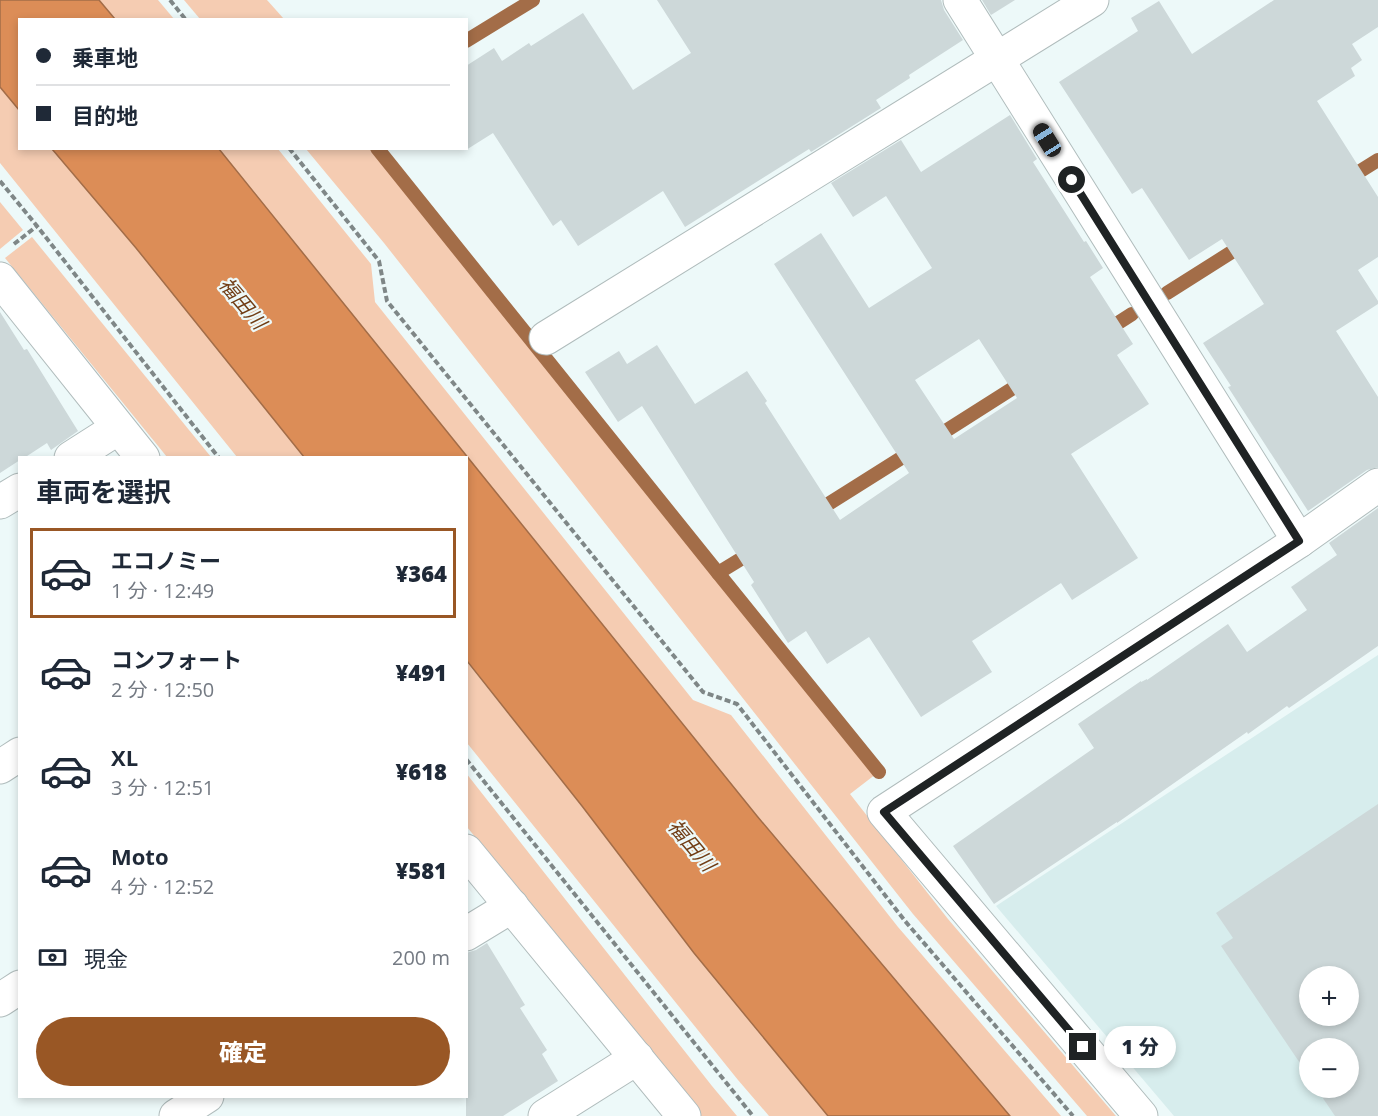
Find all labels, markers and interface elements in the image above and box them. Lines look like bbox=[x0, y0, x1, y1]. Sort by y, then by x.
text: 乗車地 bbox=[72, 42, 138, 72]
text: 目的地 bbox=[72, 100, 138, 130]
car bbox=[1030, 120, 1064, 160]
route start bbox=[1058, 166, 1085, 193]
water label: 福田川 bbox=[213, 271, 274, 336]
text: 車両を選択 bbox=[36, 473, 171, 510]
text: エコノミー bbox=[111, 545, 221, 575]
icon: car bbox=[39, 546, 93, 600]
text: ¥364 bbox=[395, 558, 447, 588]
text: 1 分 · 12:49 bbox=[111, 577, 214, 604]
text: コンフォート bbox=[111, 644, 242, 674]
icon: car bbox=[39, 645, 93, 699]
text: ¥491 bbox=[395, 657, 447, 687]
text: 2 分 · 12:50 bbox=[111, 676, 214, 703]
text: XL bbox=[111, 742, 138, 772]
icon: car bbox=[39, 744, 93, 798]
text: ¥618 bbox=[395, 756, 447, 786]
text: 3 分 · 12:51 bbox=[111, 774, 214, 801]
water label: 福田川 bbox=[662, 813, 723, 878]
text: Moto bbox=[111, 841, 169, 871]
icon: car bbox=[39, 843, 93, 897]
text: ¥581 bbox=[395, 855, 447, 885]
text: 4 分 · 12:52 bbox=[111, 873, 214, 900]
icon: cash bbox=[36, 941, 69, 974]
text: 現金 bbox=[84, 943, 128, 973]
text: 200 m bbox=[392, 944, 450, 971]
map controls bbox=[1299, 966, 1359, 1098]
button: + bbox=[1299, 966, 1359, 1026]
button: 確定 bbox=[36, 1017, 450, 1086]
callout: 1 分 bbox=[1104, 1026, 1176, 1068]
route end bbox=[1069, 1033, 1096, 1060]
text: 1 分 bbox=[1122, 1033, 1158, 1060]
button: − bbox=[1299, 1038, 1359, 1098]

